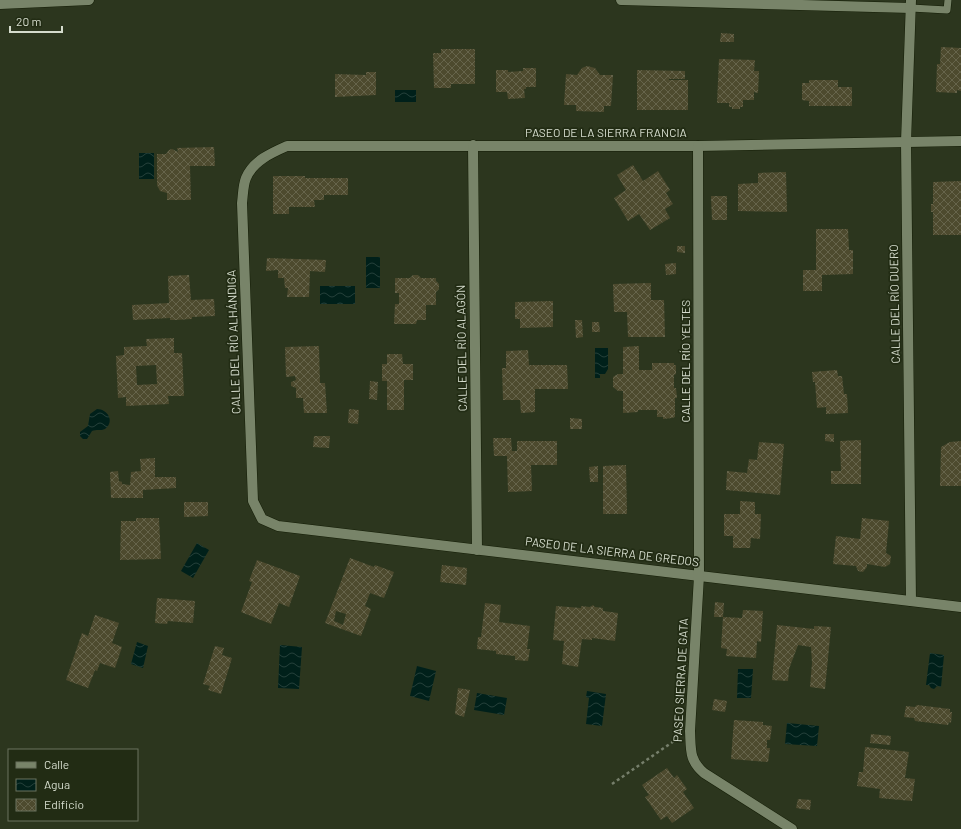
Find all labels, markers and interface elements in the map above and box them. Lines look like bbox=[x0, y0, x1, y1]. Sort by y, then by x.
scale bar bbox=[10, 8, 62, 34]
text: 20 m bbox=[16, 14, 42, 28]
street label: PASEO DE LA SIERRA FRANCIA bbox=[525, 125, 687, 139]
street label: CALLE DEL RÍO DUERO bbox=[886, 244, 902, 364]
street label: CALLE DEL RÍO ALHÁNDIGA bbox=[223, 270, 243, 414]
street label: CALLE DEL RÍO ALAGÓN bbox=[453, 285, 469, 411]
street label: CALLE DEL RÍO YELTES bbox=[678, 300, 692, 422]
street label: PASEO DE LA SIERRA DE GREDOS bbox=[524, 533, 700, 569]
street label: PASEO SIERRA DE GATA bbox=[670, 617, 690, 742]
legend bbox=[8, 749, 138, 821]
text: Calle bbox=[44, 757, 69, 771]
text: Agua bbox=[44, 777, 70, 791]
text: Edificio bbox=[44, 797, 84, 811]

